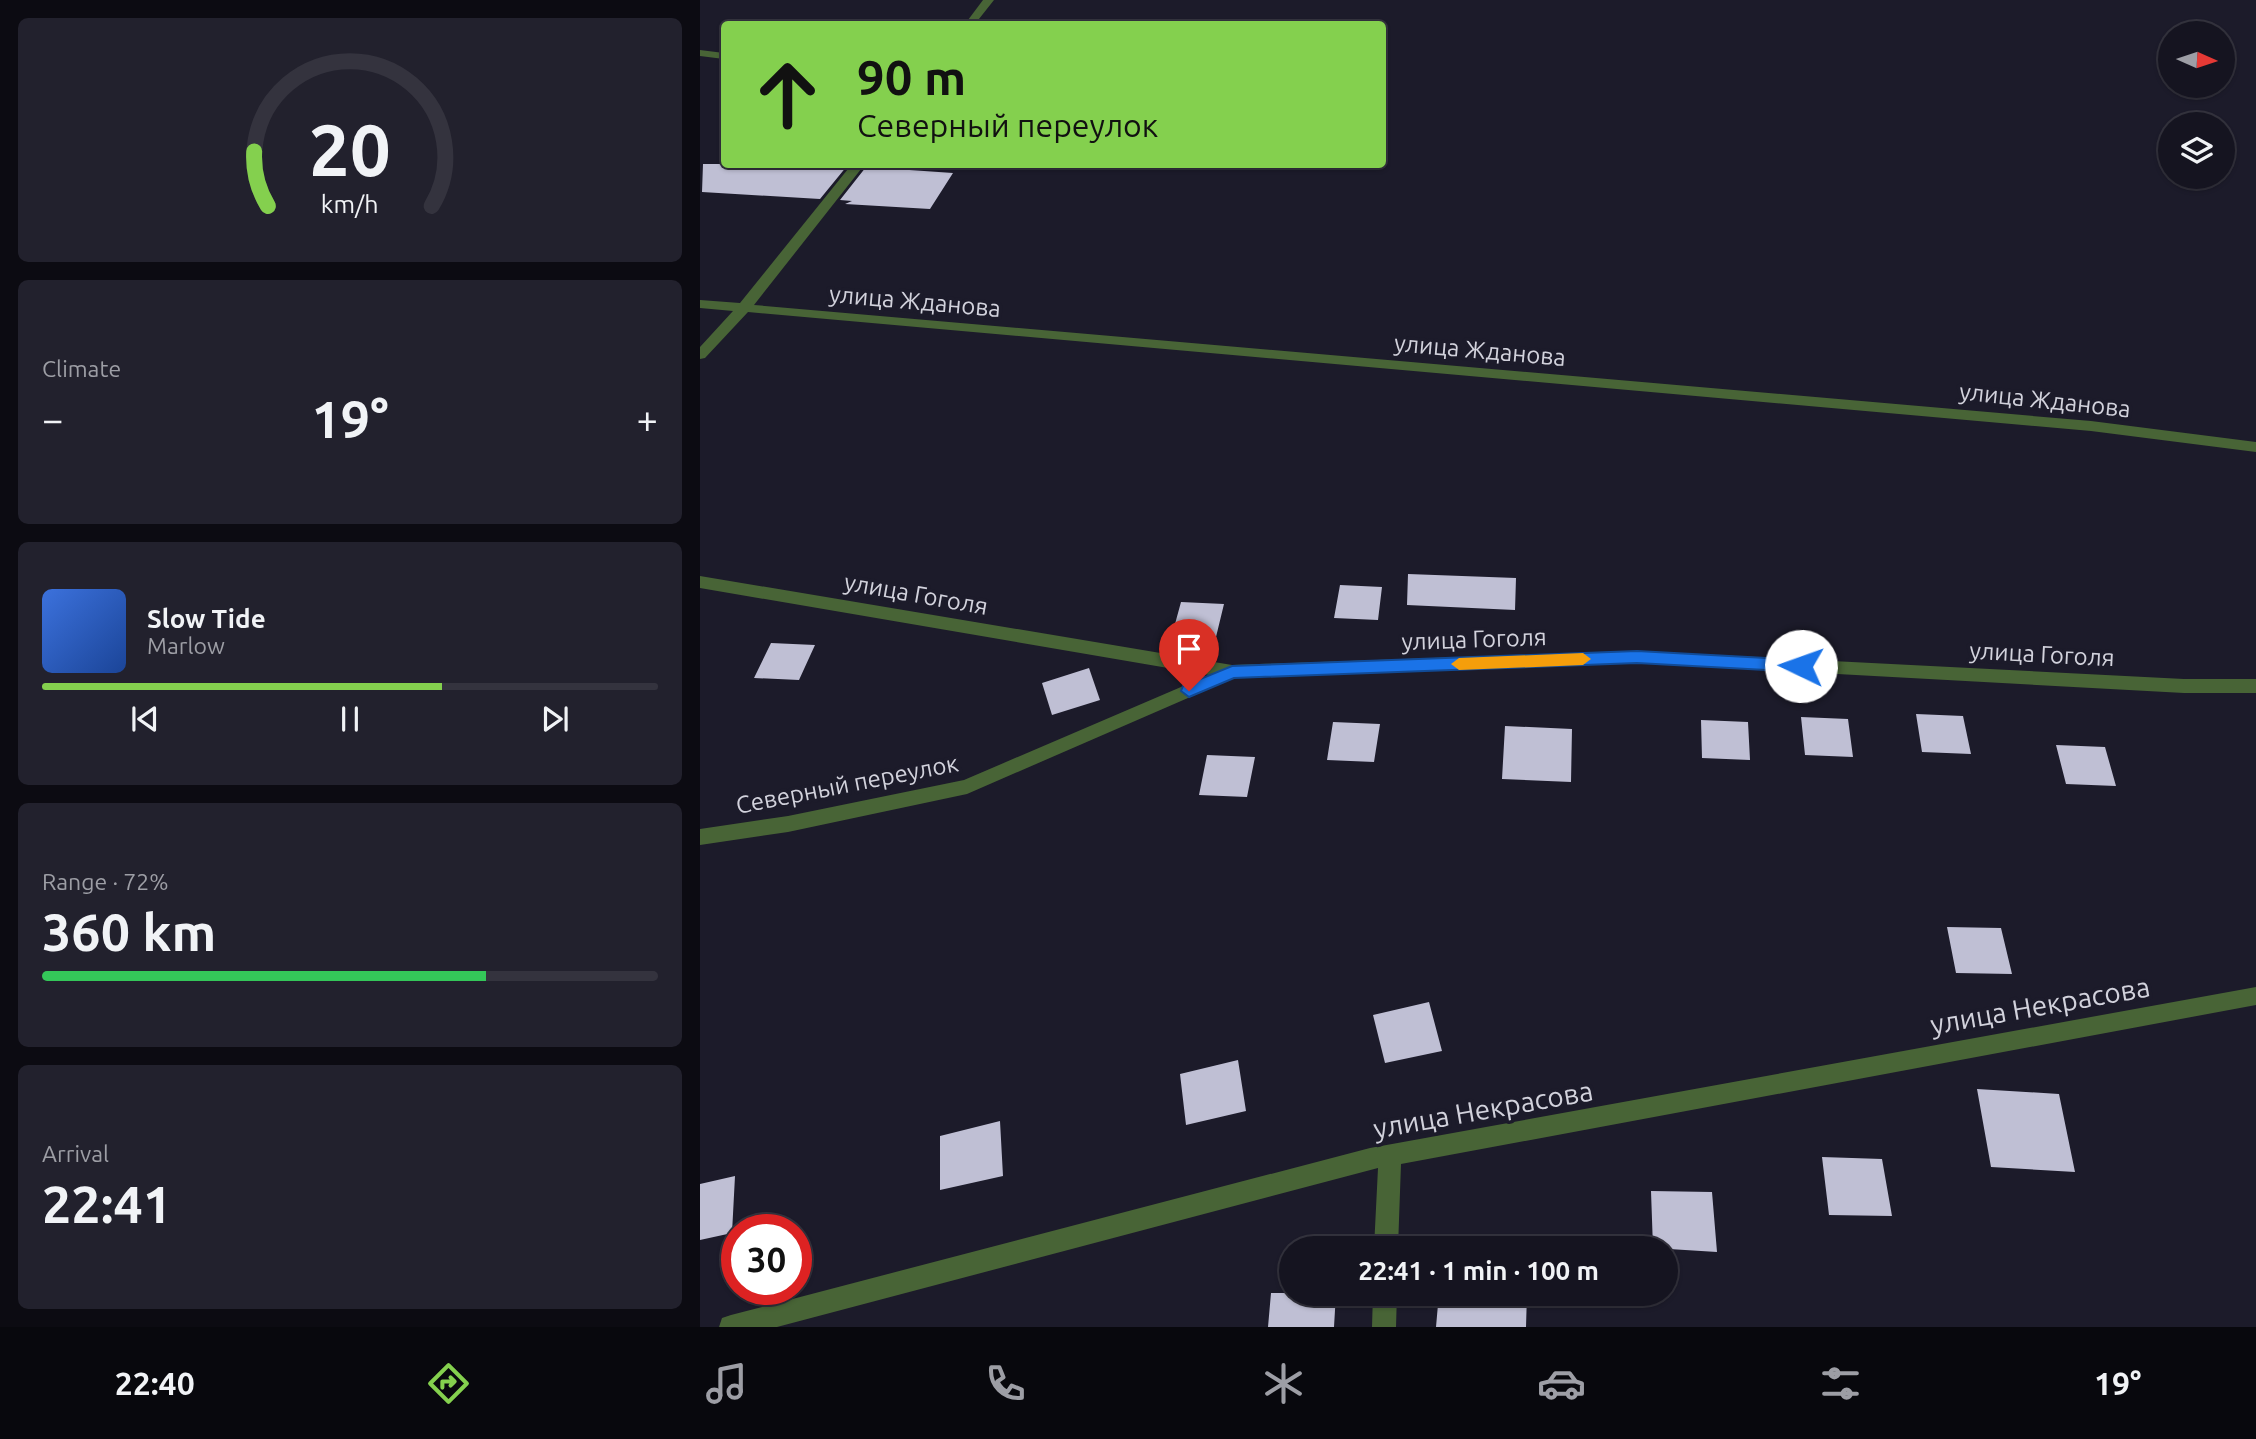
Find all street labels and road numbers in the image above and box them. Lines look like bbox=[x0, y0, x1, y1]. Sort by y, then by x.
street label: улица Жданова bbox=[828, 280, 1002, 322]
street label: улица Жданова bbox=[1393, 329, 1567, 371]
street label: улица Жданова bbox=[1958, 378, 2132, 422]
street label: улица Гоголя bbox=[842, 568, 990, 620]
street label: улица Гоголя bbox=[1401, 623, 1547, 655]
street label: улица Гоголя bbox=[1969, 637, 2115, 671]
street label: Северный переулок bbox=[734, 749, 960, 819]
street label: улица Некрасова bbox=[1928, 970, 2152, 1040]
street label: улица Некрасова bbox=[1371, 1074, 1595, 1144]

